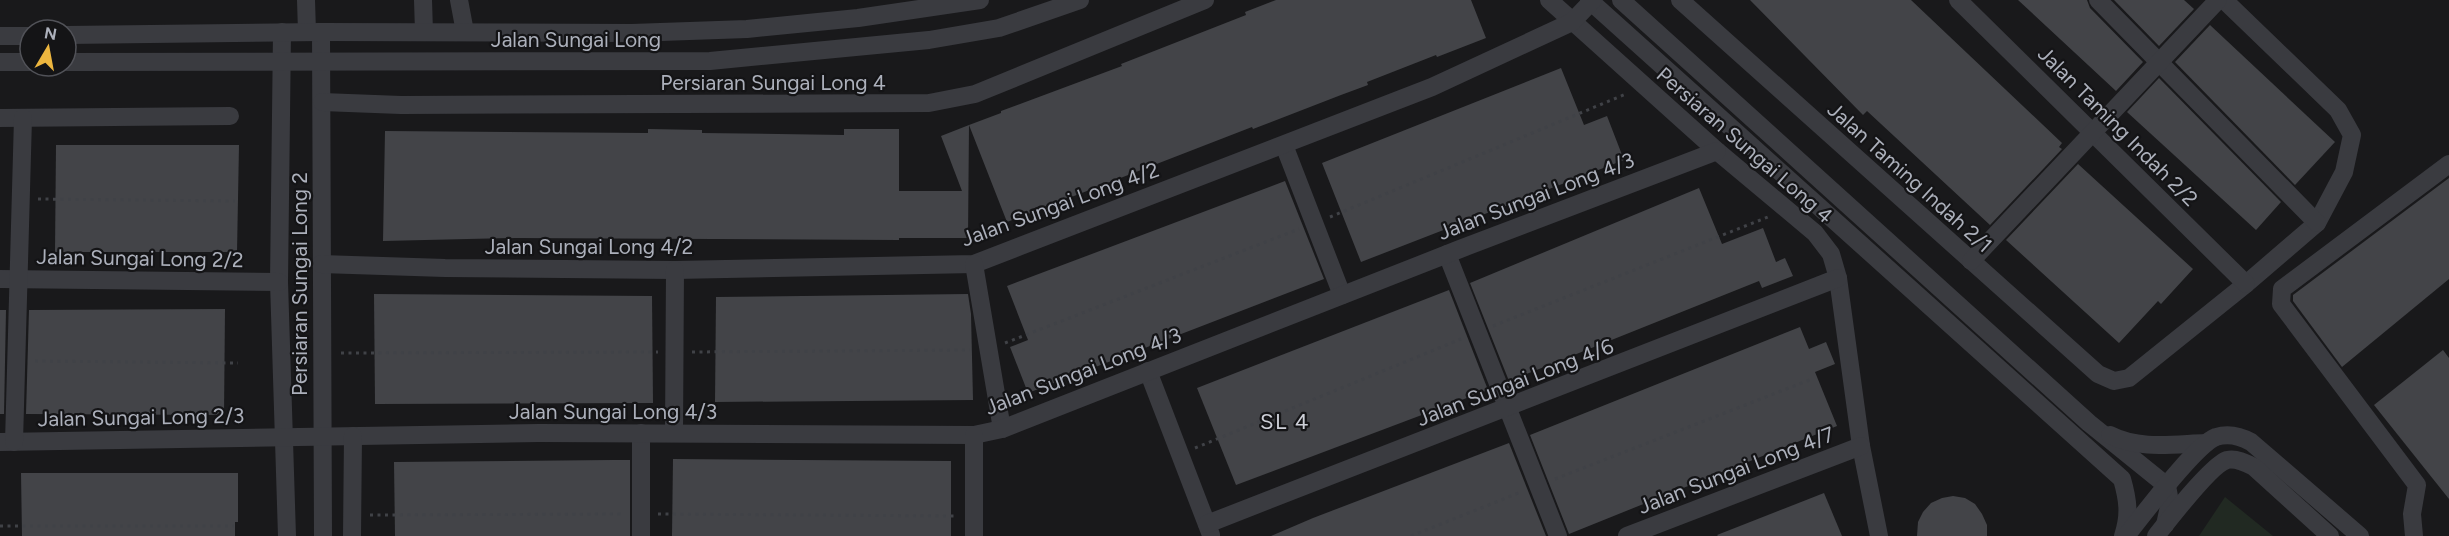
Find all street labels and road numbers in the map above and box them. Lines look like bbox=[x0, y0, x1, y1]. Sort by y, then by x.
street label: Jalan Sungai Long bbox=[491, 27, 661, 52]
street label: Jalan Taming Indah 2/2 bbox=[2033, 41, 2203, 211]
street label: Persiaran Sungai Long 4 bbox=[1652, 62, 1838, 228]
street label: Persiaran Sungai Long 4 bbox=[660, 70, 886, 95]
street label: Jalan Taming Indah 2/1 bbox=[1823, 97, 1997, 257]
street label: Jalan Sungai Long 4/3 bbox=[1434, 147, 1638, 245]
street label: Jalan Sungai Long 4/2 bbox=[958, 157, 1162, 251]
street label: Persiaran Sungai Long 2 bbox=[287, 172, 312, 396]
street label: Jalan Sungai Long 4/2 bbox=[485, 234, 693, 259]
street label: Jalan Sungai Long 2/2 bbox=[36, 244, 244, 272]
street label: Jalan Sungai Long 4/3 bbox=[981, 322, 1185, 420]
street label: Jalan Sungai Long 4/6 bbox=[1413, 333, 1617, 431]
street label: Jalan Sungai Long 4/3 bbox=[509, 399, 717, 424]
street label: Jalan Sungai Long 2/3 bbox=[37, 403, 245, 431]
street label: Jalan Sungai Long 4/7 bbox=[1634, 421, 1838, 519]

